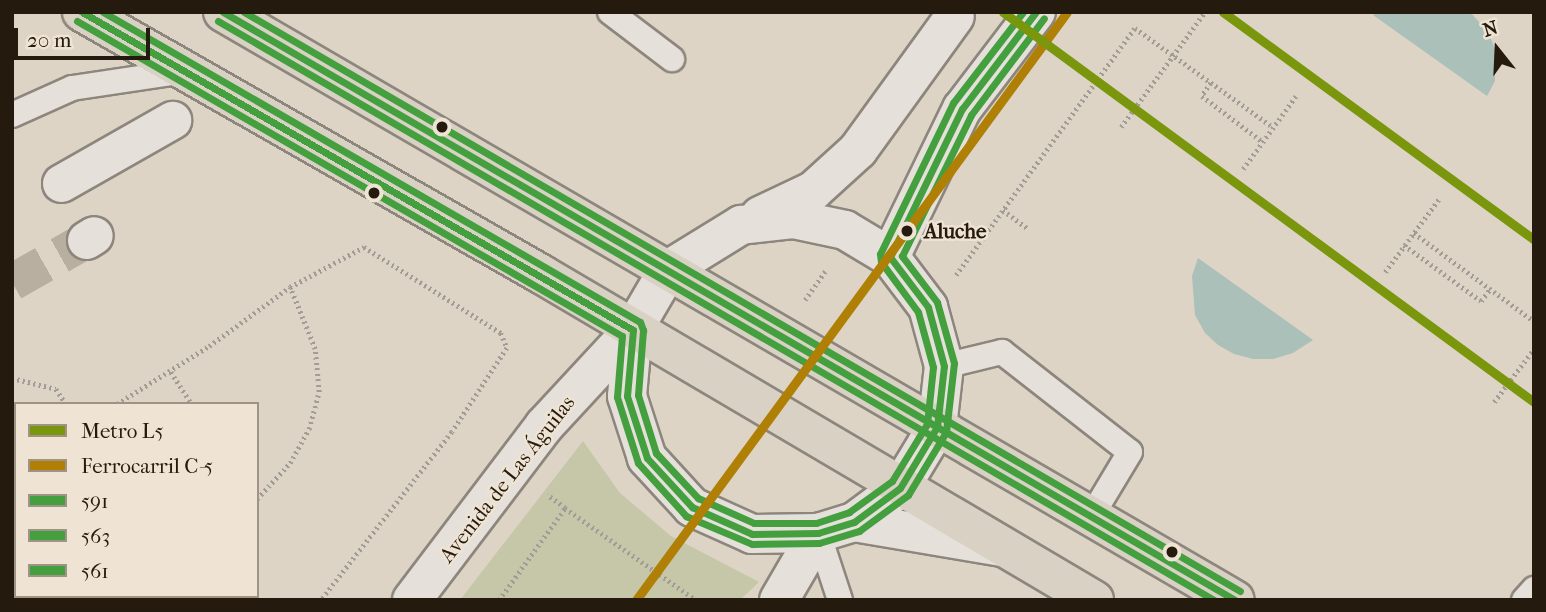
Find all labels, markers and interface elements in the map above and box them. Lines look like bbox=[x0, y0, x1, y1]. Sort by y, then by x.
scale bar bbox=[18, 14, 154, 58]
north arrow bbox=[1462, 14, 1532, 84]
text: N bbox=[1480, 16, 1501, 42]
text: 20 m bbox=[27, 28, 71, 52]
unlabelled marker bbox=[435, 120, 449, 134]
unlabelled marker bbox=[367, 186, 381, 200]
place label: Aluche bbox=[924, 218, 986, 244]
marker: Aluche bbox=[896, 220, 918, 242]
street label: Avenida de Las Águilas bbox=[434, 390, 580, 568]
legend bbox=[14, 402, 259, 598]
text: Metro L5 bbox=[81, 419, 164, 443]
text: Ferrocarril C-5 bbox=[81, 454, 213, 478]
text: 591 bbox=[81, 489, 109, 513]
text: 563 bbox=[81, 524, 110, 548]
unlabelled marker bbox=[1165, 545, 1179, 559]
text: 561 bbox=[81, 559, 109, 583]

